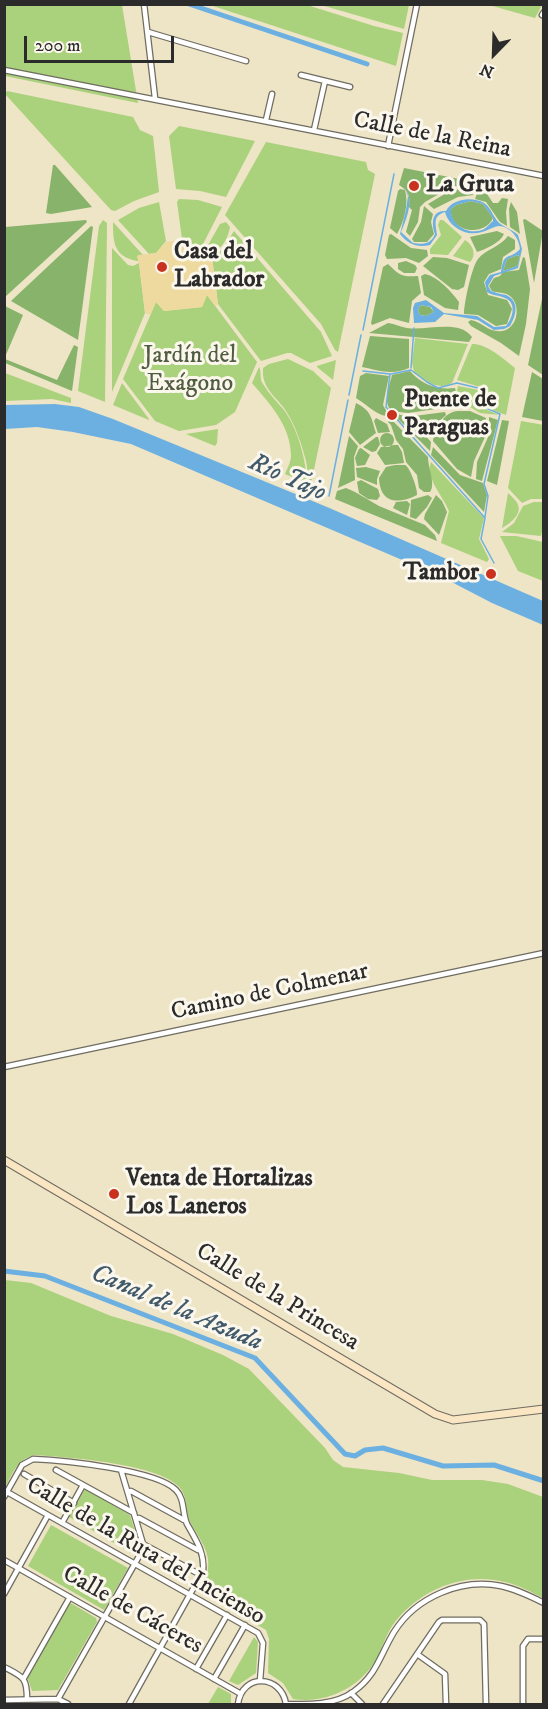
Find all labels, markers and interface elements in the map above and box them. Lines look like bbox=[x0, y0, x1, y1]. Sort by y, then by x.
scale bar bbox=[27, 24, 177, 62]
north arrow bbox=[464, 24, 524, 84]
text: 200 m bbox=[35, 35, 81, 57]
text: N bbox=[477, 59, 497, 82]
street label: Calle de la Reina bbox=[351, 107, 513, 165]
place label: La Gruta bbox=[426, 172, 514, 200]
marker: La Gruta bbox=[407, 179, 421, 193]
place label: Casa del Labrador bbox=[174, 239, 264, 295]
marker: Casa del Labrador bbox=[155, 260, 169, 274]
park label: Jardín del Exágono bbox=[143, 343, 237, 399]
place label: Puente de Paraguas bbox=[404, 387, 497, 443]
marker: Puente de Paraguas bbox=[385, 408, 399, 422]
water label: Río Tajo bbox=[243, 448, 331, 510]
place label: Tambor bbox=[403, 560, 479, 588]
marker: Tambor bbox=[484, 567, 498, 581]
street label: Camino de Colmenar bbox=[169, 958, 371, 1028]
place label: Venta de Hortalizas Los Laneros bbox=[126, 1166, 313, 1222]
marker: Venta de Hortalizas Los Laneros bbox=[107, 1187, 121, 1201]
street label: Calle de la Princesa bbox=[190, 1238, 364, 1358]
water label: Canal de la Azuda bbox=[85, 1259, 267, 1359]
street label: Calle de la Ruta del Incienso bbox=[20, 1472, 270, 1632]
street label: Calle de Cáceres bbox=[57, 1561, 207, 1661]

